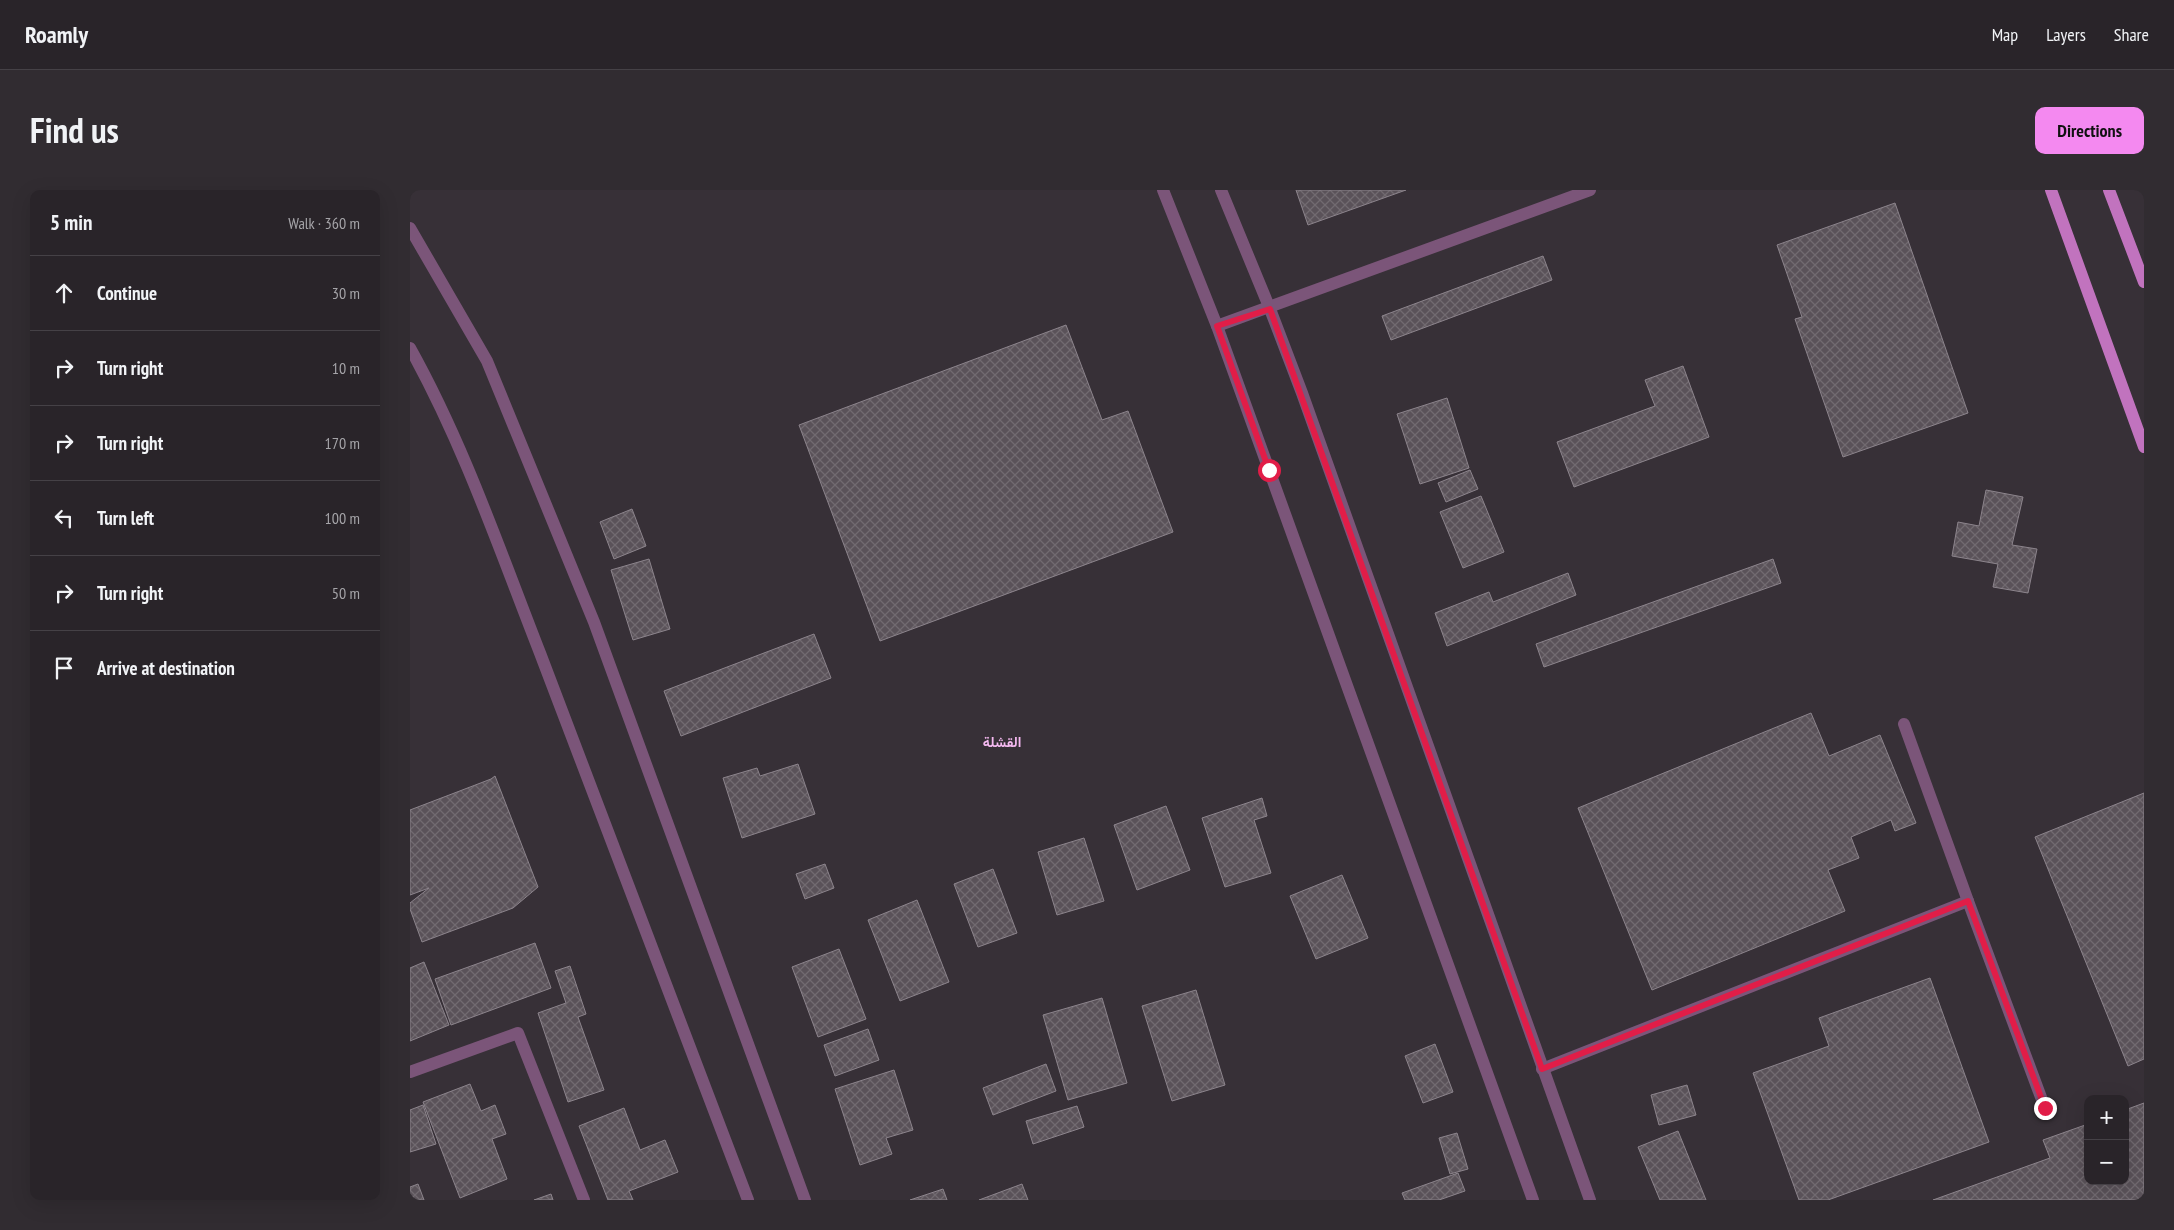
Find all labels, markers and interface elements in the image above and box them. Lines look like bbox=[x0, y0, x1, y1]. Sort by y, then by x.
text: Roamly bbox=[25, 19, 88, 50]
text: Map bbox=[1992, 23, 2018, 46]
text: Layers bbox=[2046, 23, 2086, 46]
text: Share bbox=[2114, 23, 2149, 46]
text: Find us bbox=[30, 107, 119, 153]
button: Directions bbox=[2035, 107, 2144, 154]
text: 5 min bbox=[50, 209, 92, 236]
text: Walk · 360 m bbox=[288, 213, 360, 233]
icon: ahead bbox=[50, 279, 78, 307]
text: Continue bbox=[97, 281, 157, 305]
text: 30 m bbox=[332, 283, 360, 303]
icon: right bbox=[50, 354, 78, 382]
text: Turn right bbox=[97, 356, 163, 380]
text: 10 m bbox=[332, 358, 360, 378]
icon: right bbox=[50, 429, 78, 457]
text: Turn right bbox=[97, 431, 163, 455]
text: 170 m bbox=[325, 433, 360, 453]
route start bbox=[1258, 459, 1281, 482]
icon: left bbox=[50, 504, 78, 532]
text: Turn left bbox=[97, 506, 154, 530]
text: 100 m bbox=[325, 508, 360, 528]
icon: right bbox=[50, 579, 78, 607]
text: Turn right bbox=[97, 581, 163, 605]
text: 50 m bbox=[332, 583, 360, 603]
icon: arrive bbox=[50, 654, 78, 682]
text: Arrive at destination bbox=[97, 656, 235, 680]
district label: القشلة bbox=[983, 733, 1021, 751]
map controls bbox=[2084, 1095, 2129, 1185]
button: + bbox=[2084, 1095, 2129, 1140]
route end bbox=[2034, 1097, 2057, 1120]
button: − bbox=[2084, 1140, 2129, 1185]

